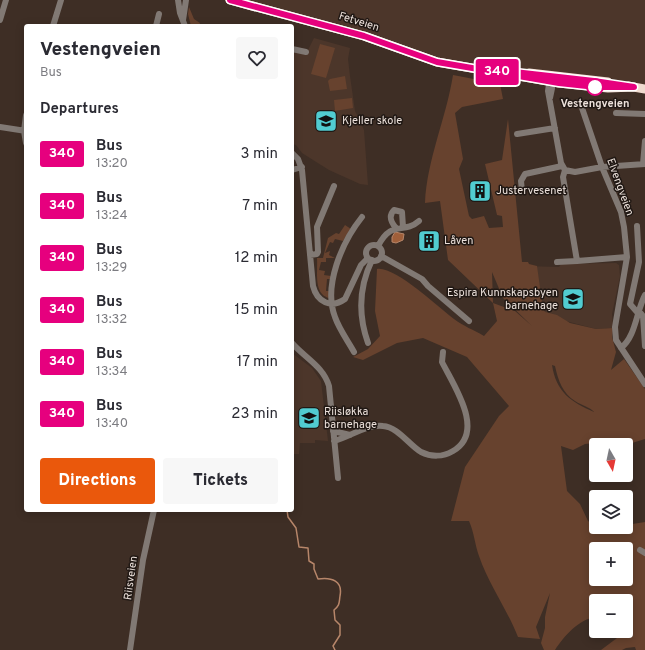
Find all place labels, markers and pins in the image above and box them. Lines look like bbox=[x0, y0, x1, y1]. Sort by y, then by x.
marker: Vestengveien bbox=[586, 78, 604, 96]
place label: Vestengveien bbox=[560, 97, 630, 111]
school or university icon: Kjeller skole bbox=[313, 108, 339, 134]
place label: Kjeller skole bbox=[342, 114, 402, 128]
building icon: Justervesenet bbox=[467, 178, 493, 204]
place label: Justervesenet bbox=[496, 184, 567, 198]
building icon: Låven bbox=[416, 228, 442, 254]
place label: Låven bbox=[444, 234, 474, 248]
place label: Espira Kunnskapsbyen barnehage bbox=[447, 286, 558, 313]
school or university icon: Espira Kunnskapsbyen barnehage bbox=[560, 286, 586, 312]
school or university icon: Riisløkka barnehage bbox=[296, 405, 322, 431]
place label: Riisløkka barnehage bbox=[324, 405, 377, 432]

